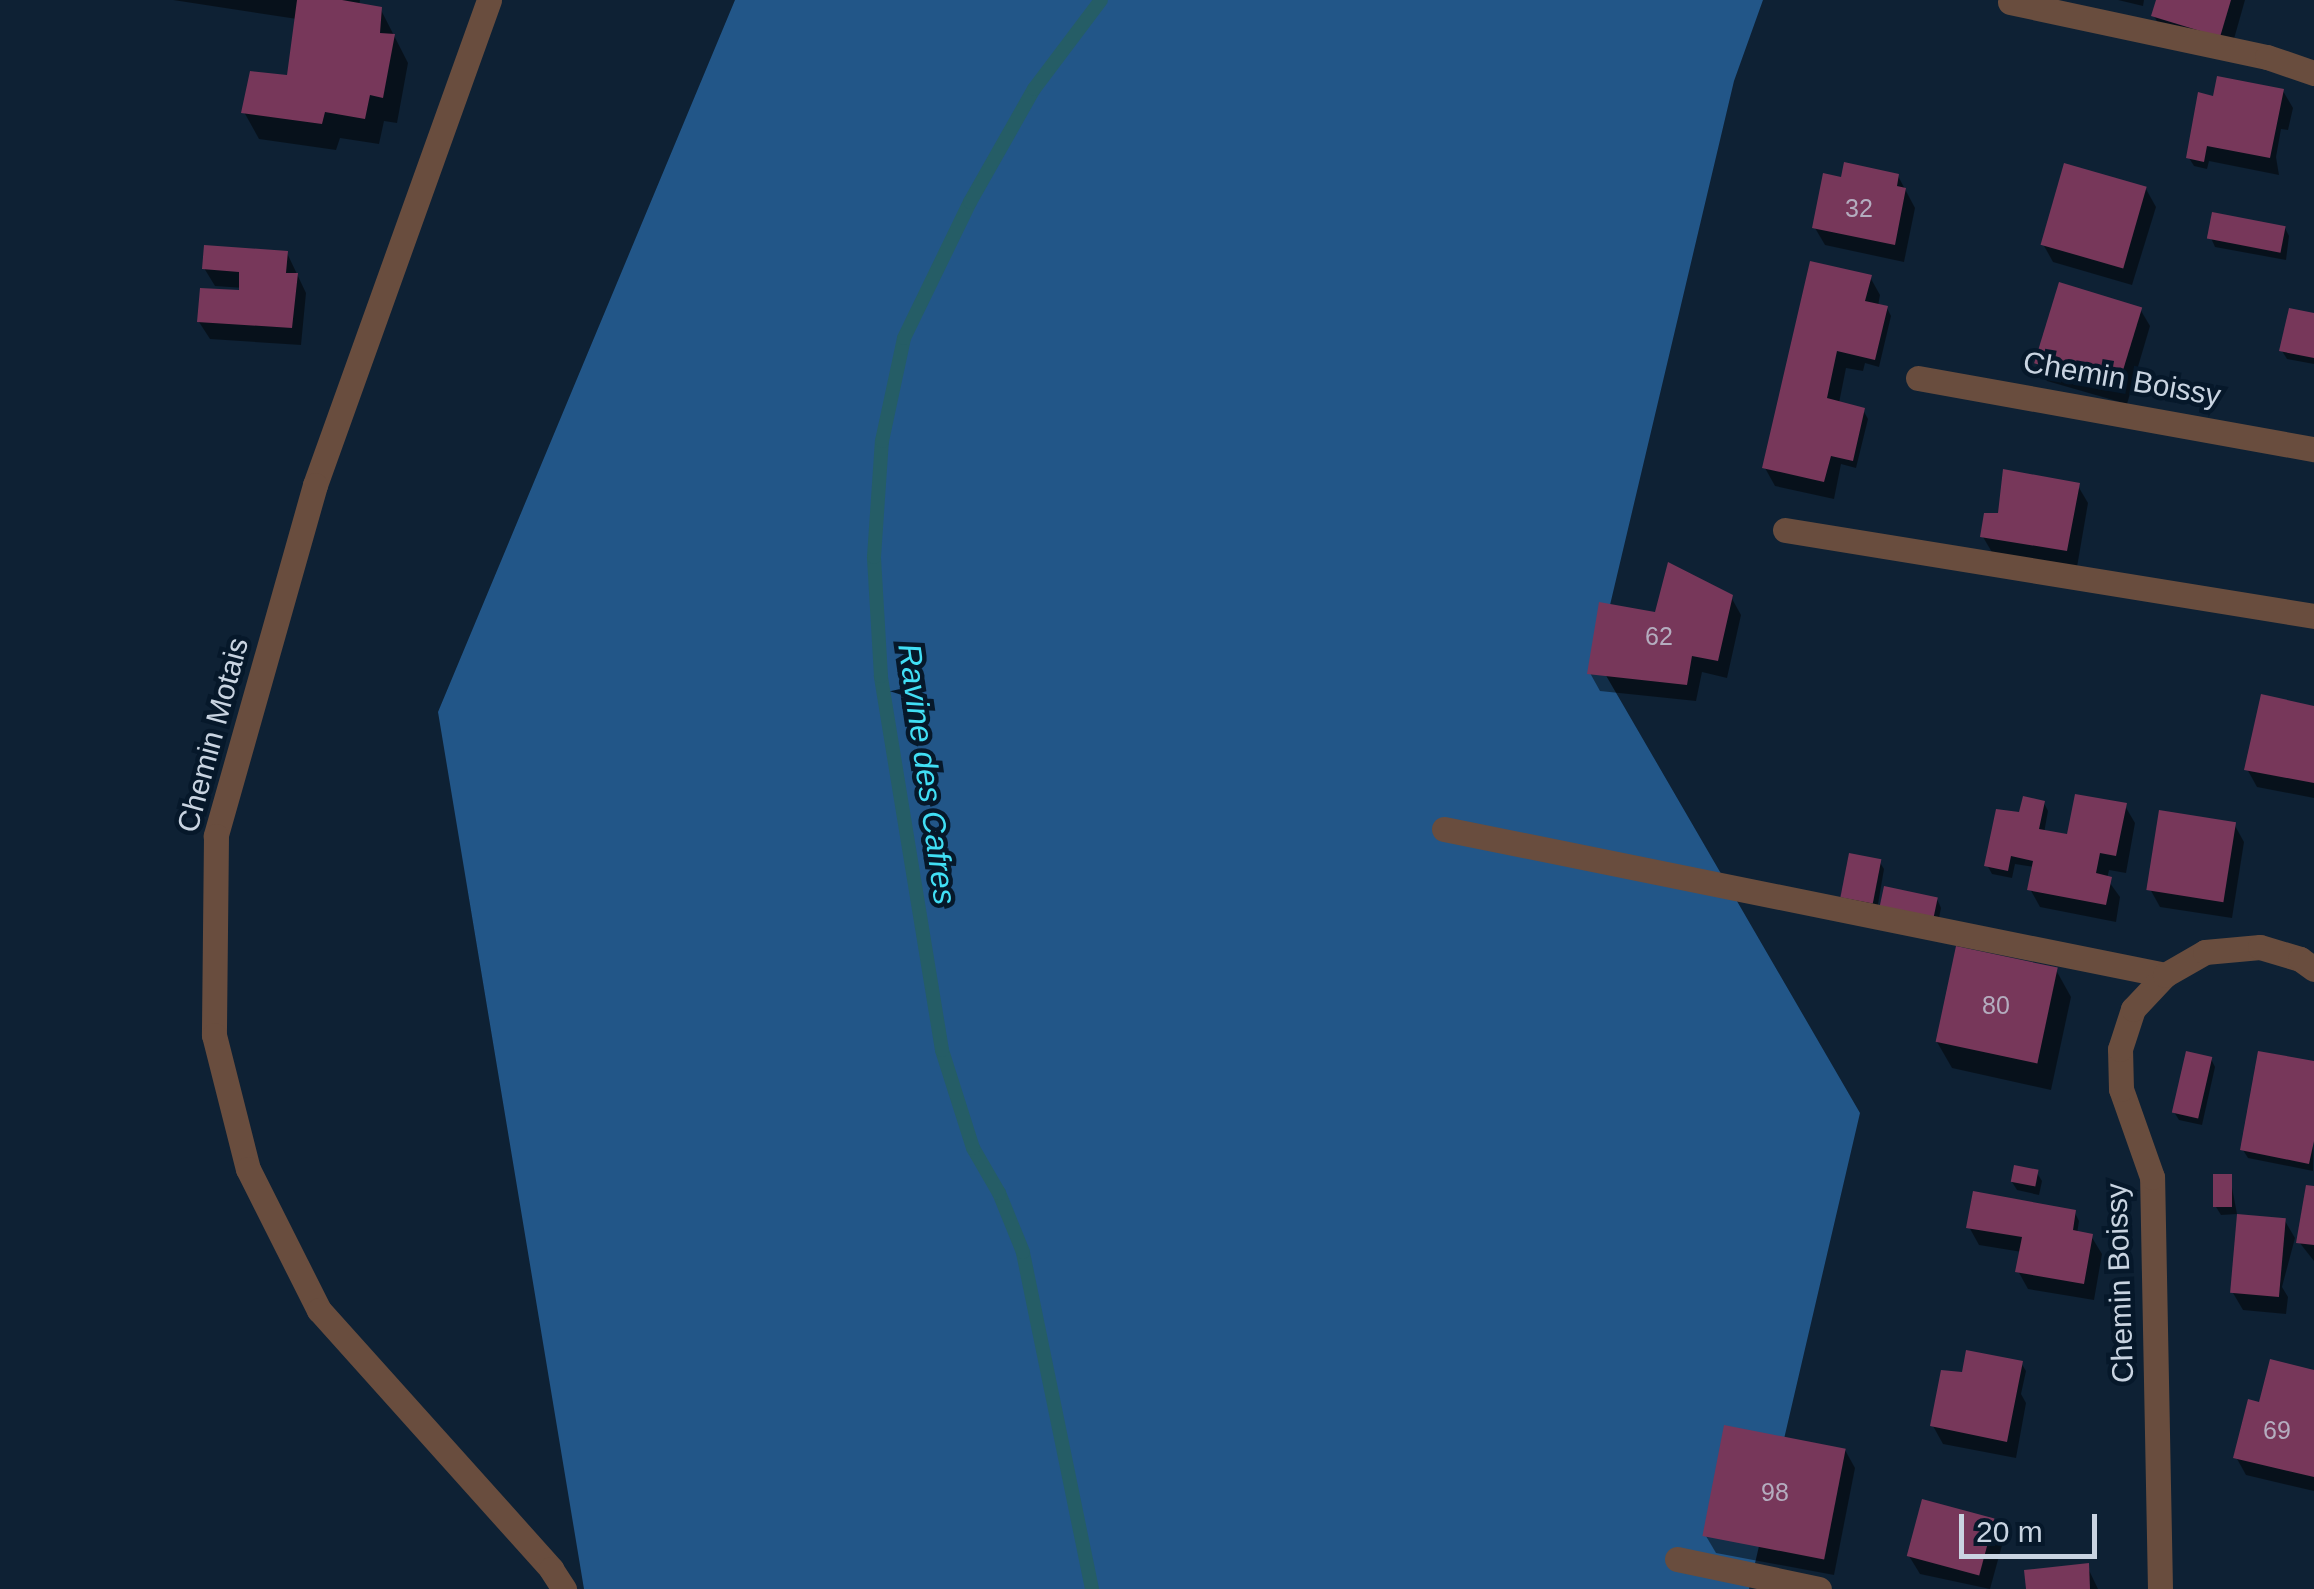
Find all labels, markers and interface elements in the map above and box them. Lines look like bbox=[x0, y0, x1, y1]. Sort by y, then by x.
house number: 32 bbox=[1845, 193, 1873, 223]
street label: Chemin Boissy bbox=[2020, 344, 2224, 414]
house number: 62 bbox=[1645, 621, 1673, 651]
street label: Chemin Motais bbox=[170, 634, 256, 836]
water label: Ravine des Cafres bbox=[890, 641, 964, 907]
house number: 80 bbox=[1982, 990, 2010, 1020]
street label: Chemin Boissy bbox=[2099, 1182, 2141, 1384]
house number: 69 bbox=[2263, 1415, 2291, 1445]
house number: 98 bbox=[1761, 1477, 1789, 1507]
scale bar bbox=[1964, 1494, 2102, 1556]
text: 20 m bbox=[1976, 1515, 2043, 1548]

